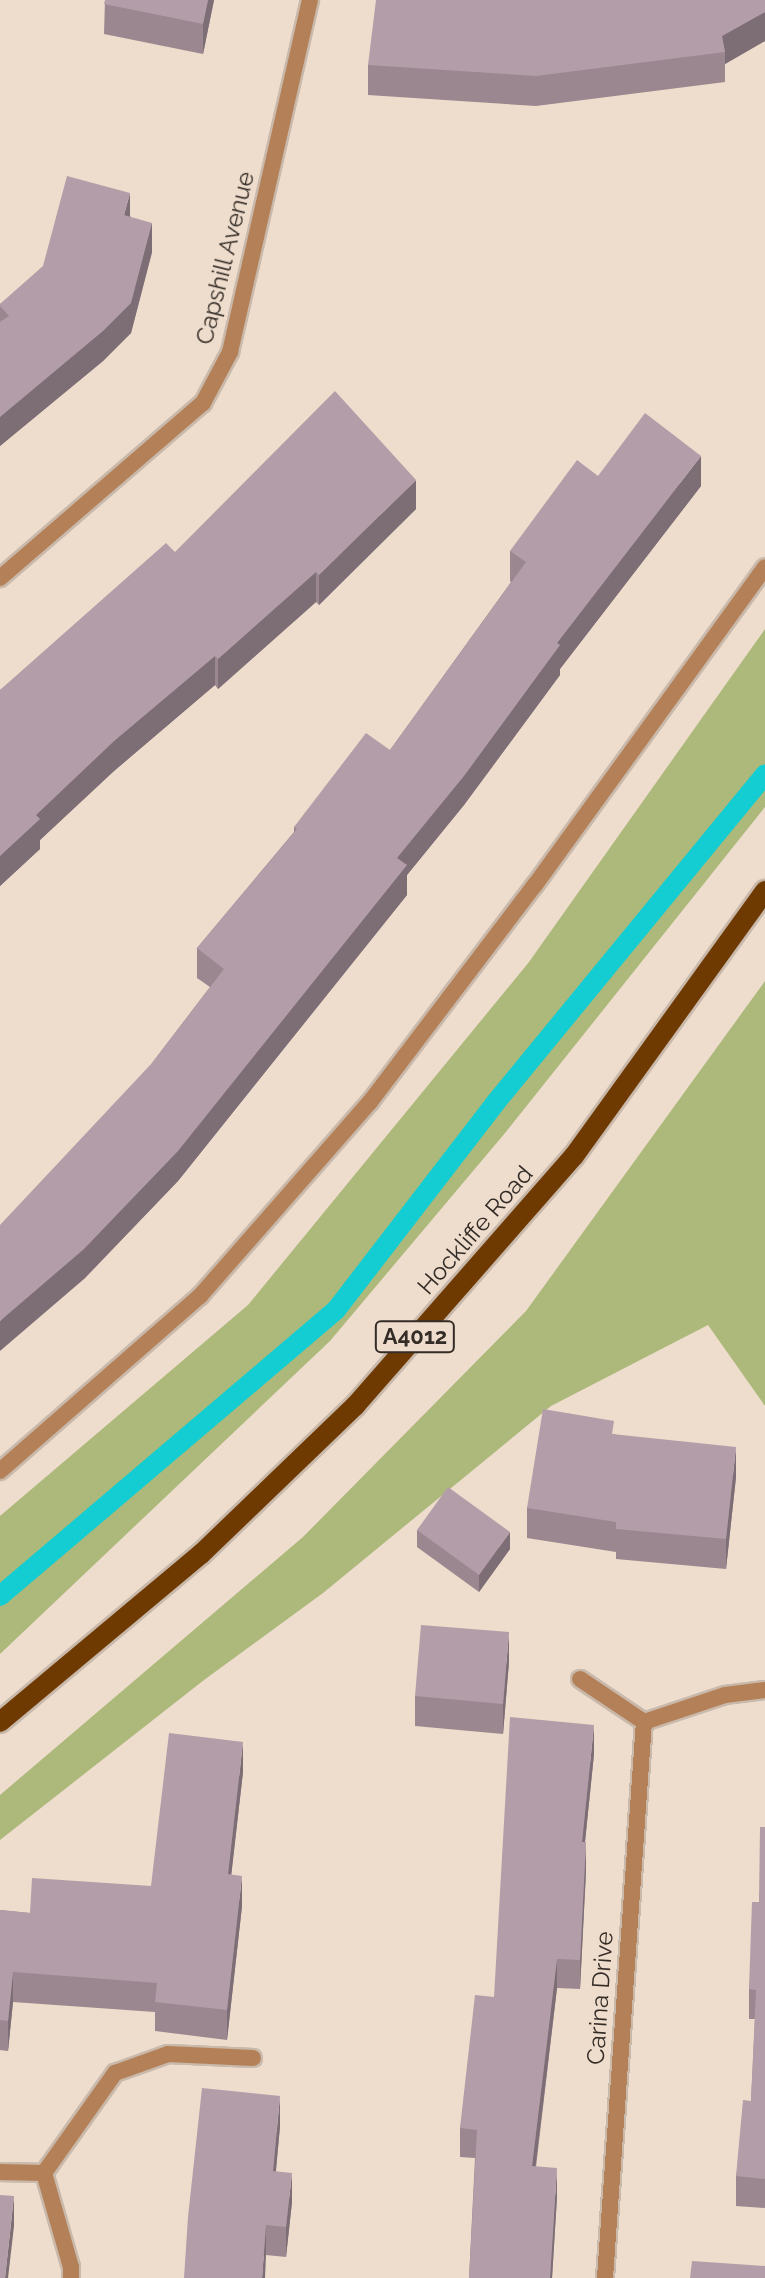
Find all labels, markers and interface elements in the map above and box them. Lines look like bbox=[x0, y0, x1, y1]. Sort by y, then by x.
street label: Capshill Avenue bbox=[189, 168, 261, 348]
street label: Hockliffe Road bbox=[411, 1160, 539, 1300]
road number: A4012 bbox=[373, 1319, 457, 1355]
street label: Carina Drive bbox=[581, 1930, 619, 2066]

